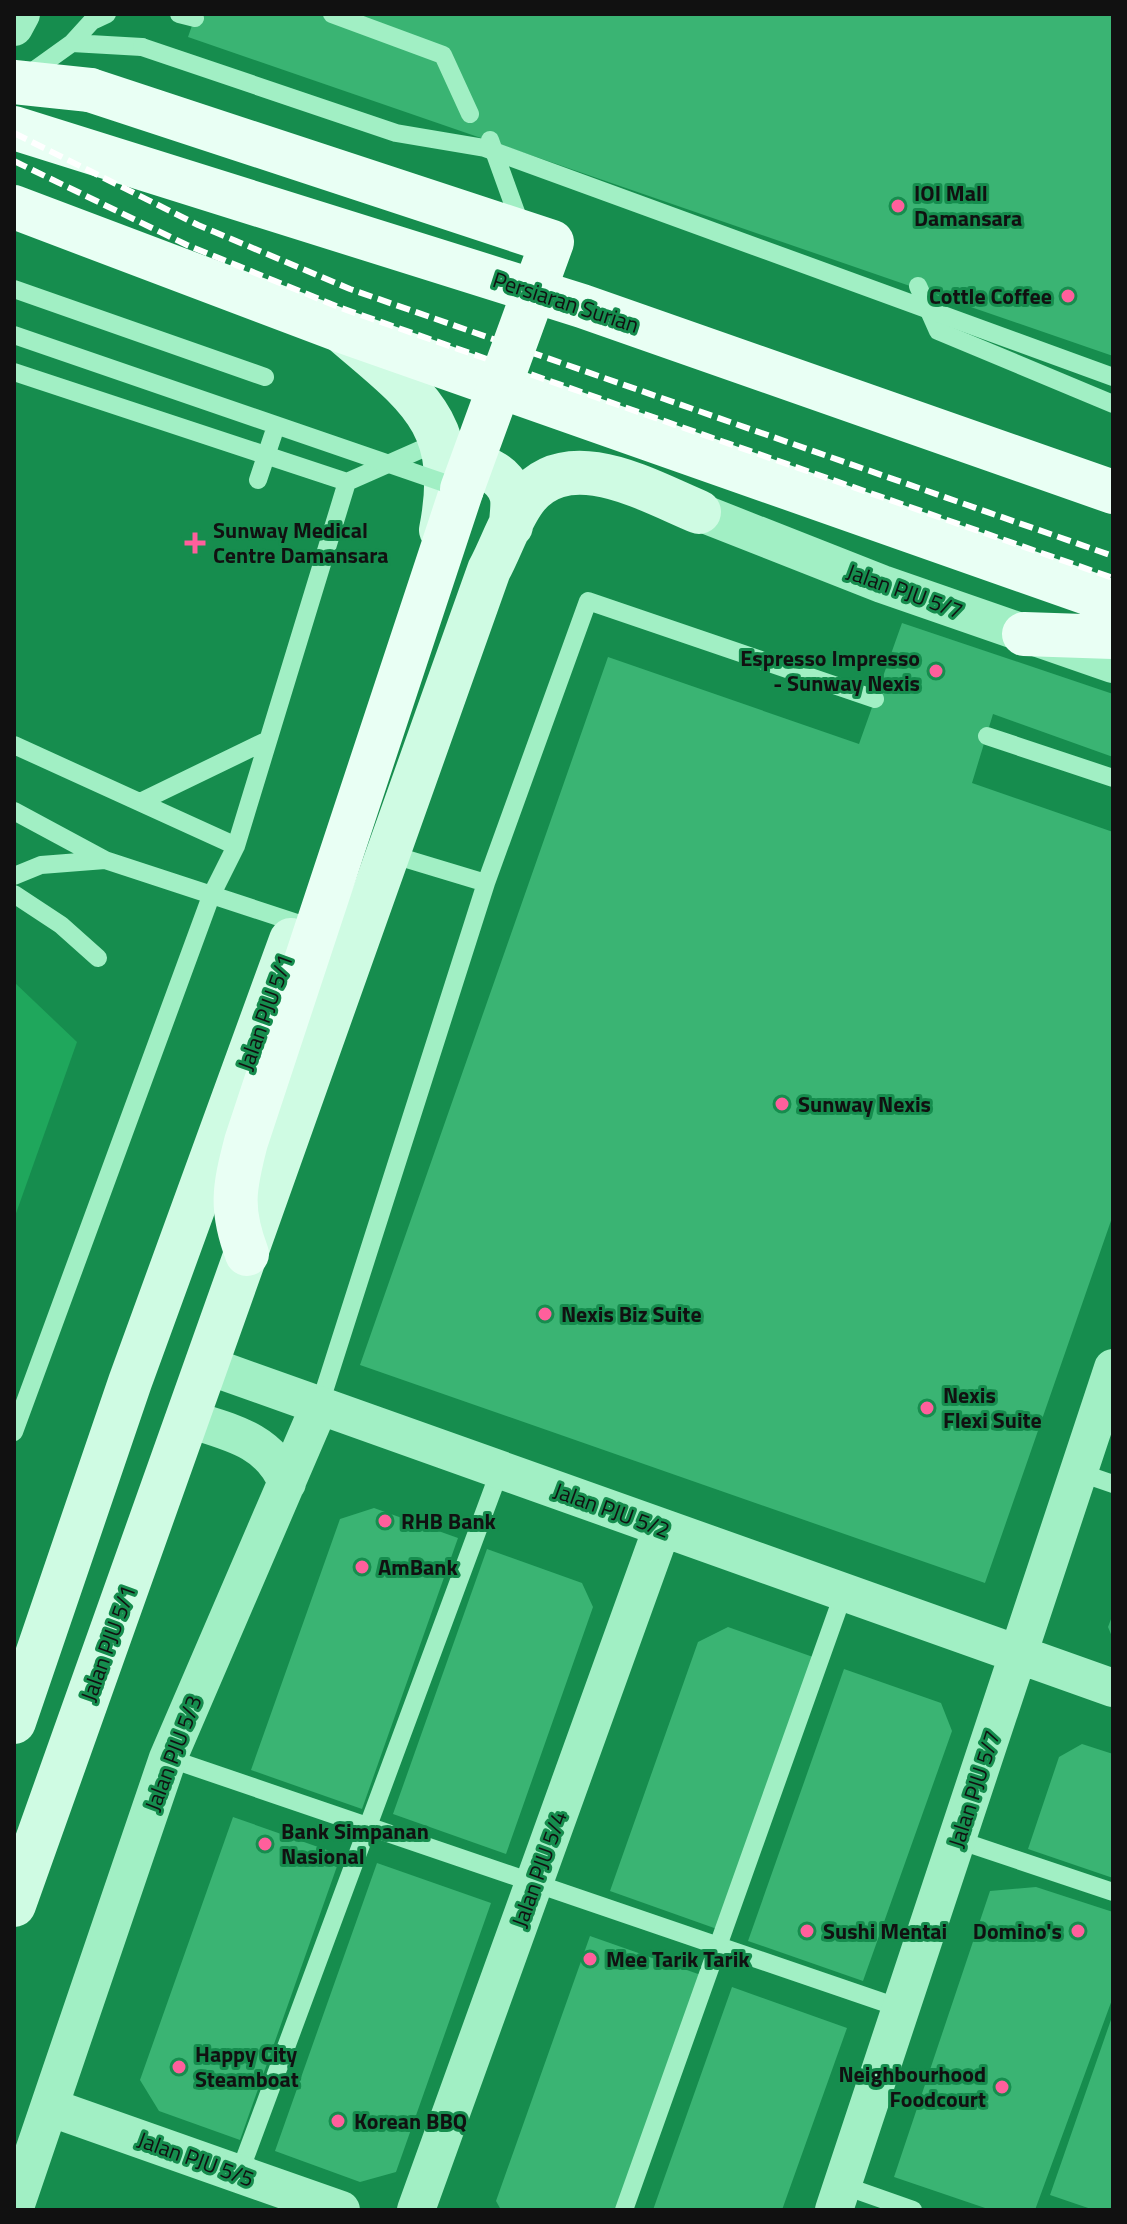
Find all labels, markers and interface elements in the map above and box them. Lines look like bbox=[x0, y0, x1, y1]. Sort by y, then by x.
place label: IOI Mall Damansara bbox=[914, 176, 1022, 235]
marker: IOI Mall Damansara bbox=[889, 197, 907, 215]
street label: Persiaran Surian bbox=[489, 262, 643, 342]
place label: Cottle Coffee bbox=[929, 279, 1052, 313]
marker: Cottle Coffee bbox=[1059, 287, 1077, 305]
place label: Sunway Medical Centre Damansara bbox=[213, 513, 389, 572]
marker: Sunway Medical Centre Damansara bbox=[184, 532, 206, 554]
street label: Jalan PJU 5/7 bbox=[842, 554, 968, 628]
place label: Espresso Impresso - Sunway Nexis bbox=[740, 641, 920, 700]
marker: Espresso Impresso - Sunway Nexis bbox=[927, 662, 945, 680]
street label: Jalan PJU 5/1 bbox=[228, 949, 302, 1075]
place label: Sunway Nexis bbox=[798, 1087, 931, 1121]
marker: Sunway Nexis bbox=[773, 1095, 791, 1113]
place label: Nexis Biz Suite bbox=[561, 1297, 702, 1331]
marker: Nexis Biz Suite bbox=[536, 1305, 554, 1323]
place label: Nexis Flexi Suite bbox=[943, 1378, 1042, 1437]
marker: Nexis Flexi Suite bbox=[918, 1399, 936, 1417]
street label: Jalan PJU 5/2 bbox=[549, 1473, 675, 1547]
place label: RHB Bank bbox=[401, 1504, 497, 1538]
marker: RHB Bank bbox=[376, 1512, 394, 1530]
place label: AmBank bbox=[378, 1550, 459, 1584]
marker: AmBank bbox=[353, 1558, 371, 1576]
street label: Jalan PJU 5/1 bbox=[71, 1580, 145, 1706]
street label: Jalan PJU 5/3 bbox=[135, 1690, 211, 1816]
street label: Jalan PJU 5/7 bbox=[939, 1726, 1009, 1852]
street label: Jalan PJU 5/4 bbox=[502, 1806, 576, 1932]
place label: Bank Simpanan Nasional bbox=[281, 1814, 429, 1873]
marker: Bank Simpanan Nasional bbox=[256, 1835, 274, 1853]
place label: Sushi Mentai bbox=[823, 1914, 947, 1948]
place label: Domino's bbox=[973, 1914, 1062, 1948]
marker: Sushi Mentai bbox=[798, 1922, 816, 1940]
marker: Domino's bbox=[1069, 1922, 1087, 1940]
place label: Mee Tarik Tarik bbox=[606, 1942, 750, 1976]
marker: Mee Tarik Tarik bbox=[581, 1950, 599, 1968]
place label: Happy City Steamboat bbox=[195, 2037, 299, 2096]
place label: Neighbourhood Foodcourt bbox=[838, 2057, 986, 2116]
marker: Happy City Steamboat bbox=[170, 2058, 188, 2076]
marker: Neighbourhood Foodcourt bbox=[993, 2078, 1011, 2096]
place label: Korean BBQ bbox=[354, 2104, 467, 2138]
marker: Korean BBQ bbox=[329, 2112, 347, 2130]
street label: Jalan PJU 5/5 bbox=[133, 2122, 259, 2196]

